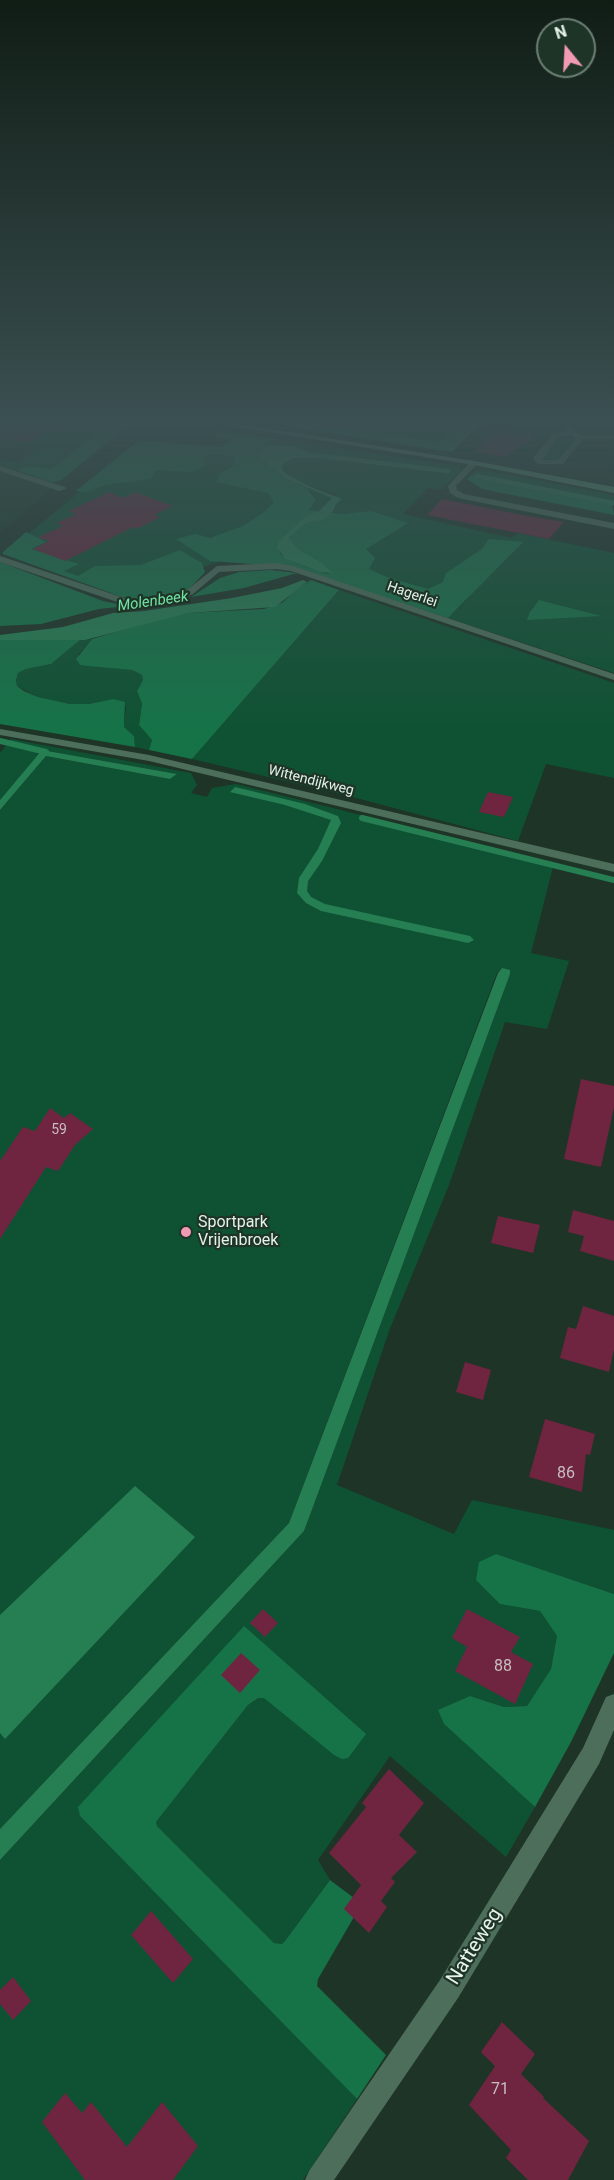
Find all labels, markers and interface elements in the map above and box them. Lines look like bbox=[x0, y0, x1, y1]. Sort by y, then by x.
north arrow bbox=[536, 18, 596, 78]
text: N bbox=[553, 22, 569, 43]
street label: Hagerlei bbox=[385, 579, 439, 611]
water label: Molenbeek bbox=[116, 588, 190, 616]
street label: Wittendijkweg bbox=[266, 762, 356, 800]
house number: 59 bbox=[51, 1122, 67, 1138]
place label: Sportpark Vrijenbroek bbox=[198, 1213, 278, 1251]
marker: Sportpark Vrijenbroek bbox=[179, 1225, 193, 1239]
house number: 86 bbox=[557, 1464, 575, 1484]
house number: 88 bbox=[494, 1657, 512, 1677]
street label: Natteweg bbox=[442, 1904, 508, 1990]
house number: 71 bbox=[491, 2080, 509, 2100]

